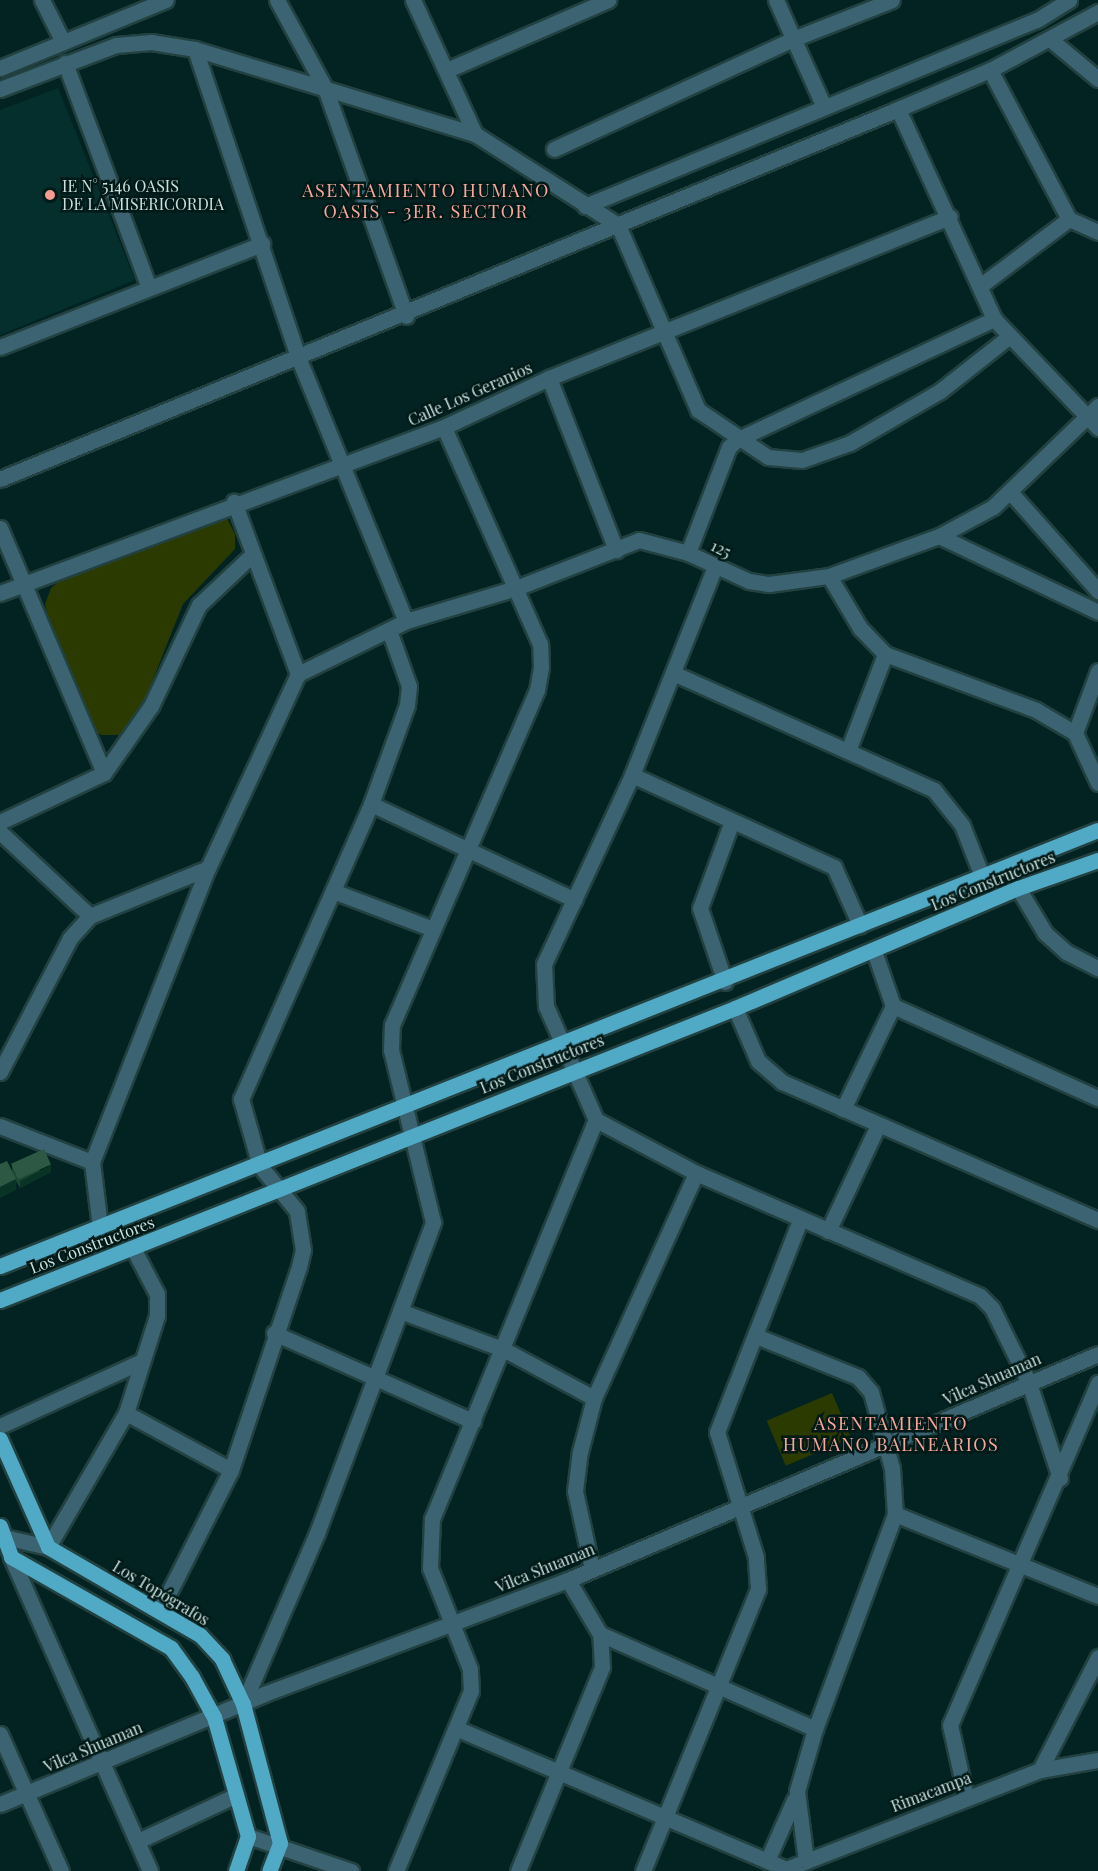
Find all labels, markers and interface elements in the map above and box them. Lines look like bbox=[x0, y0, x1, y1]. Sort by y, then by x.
place label: IE N° 5146 OASIS DE LA MISERICORDIA bbox=[62, 176, 224, 214]
district label: ASENTAMIENTO HUMANO OASIS - 3ER. SECTOR bbox=[302, 180, 550, 222]
marker: IE N° 5146 OASIS DE LA MISERICORDIA bbox=[43, 188, 57, 202]
street label: Calle Los Geranios bbox=[405, 358, 535, 430]
street label: 125 bbox=[708, 536, 734, 562]
street label: Los Constructores bbox=[928, 847, 1058, 915]
street label: Los Constructores bbox=[477, 1030, 607, 1098]
street label: Los Constructores bbox=[27, 1212, 157, 1278]
street label: Vilca Shuaman bbox=[940, 1349, 1044, 1409]
district label: ASENTAMIENTO HUMANO BALNEARIOS bbox=[783, 1413, 999, 1456]
street label: Vilca Shuaman bbox=[492, 1539, 598, 1597]
street label: Los Topógrafos bbox=[109, 1556, 213, 1630]
street label: Vilca Shuaman bbox=[41, 1718, 145, 1776]
street label: Rimacampa bbox=[888, 1768, 974, 1816]

